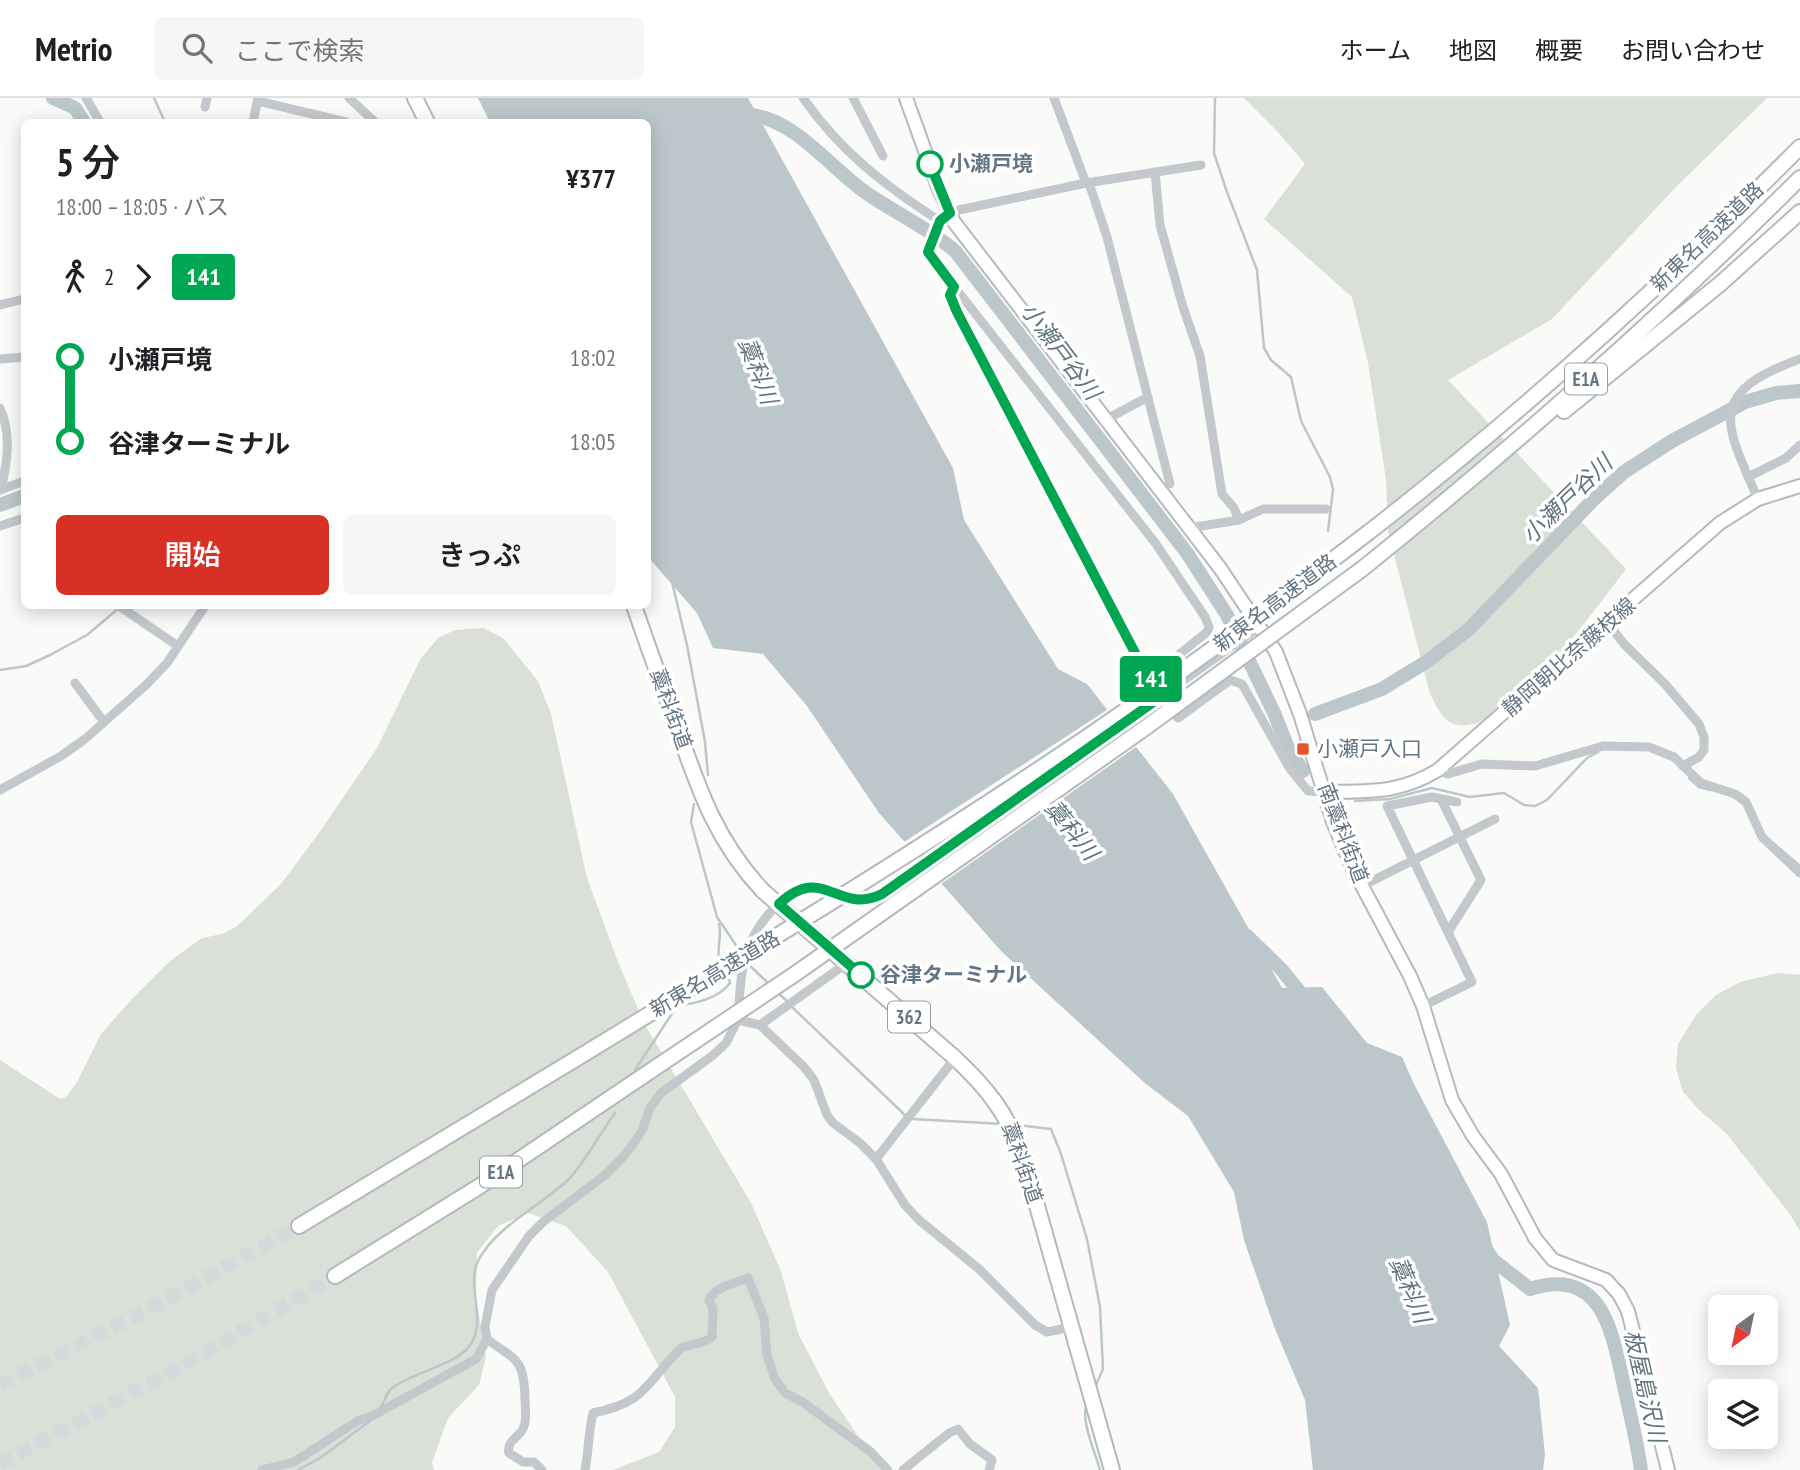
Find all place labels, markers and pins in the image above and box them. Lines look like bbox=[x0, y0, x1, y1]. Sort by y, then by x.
place label: 小瀬戸境 bbox=[949, 150, 1033, 177]
marker: 小瀬戸境 bbox=[917, 151, 943, 177]
place label: 小瀬戸入口 bbox=[1317, 735, 1422, 762]
marker: 小瀬戸入口 bbox=[1295, 741, 1311, 757]
place label: 谷津ターミナル bbox=[880, 961, 1027, 988]
marker: 谷津ターミナル bbox=[848, 962, 874, 988]

